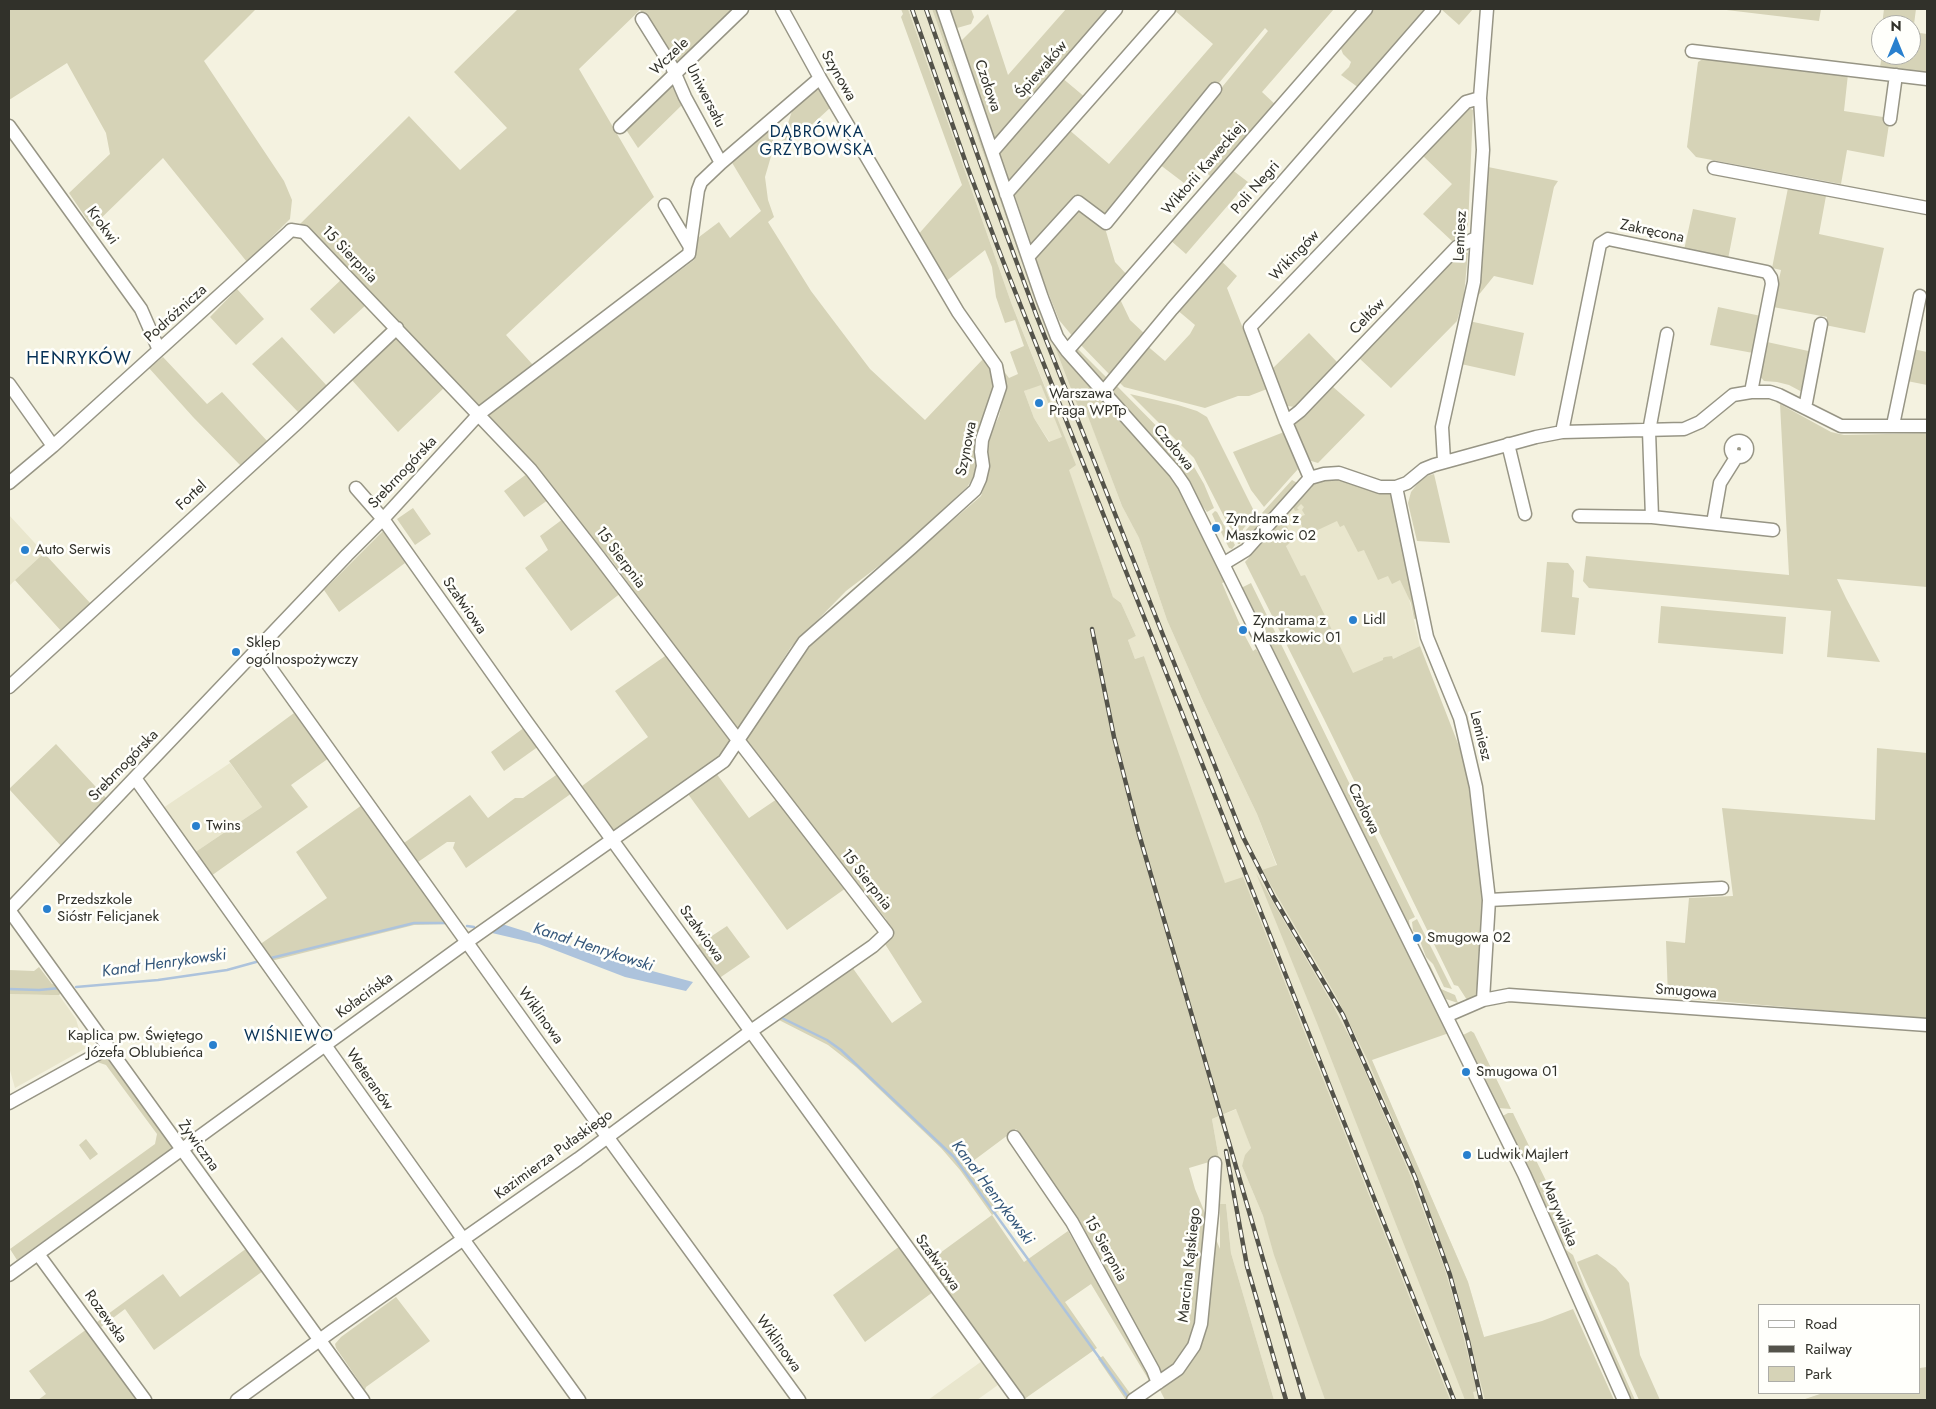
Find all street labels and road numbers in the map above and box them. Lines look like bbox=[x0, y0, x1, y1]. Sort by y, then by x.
street label: Wczele bbox=[647, 34, 693, 80]
street label: Śpiewaków bbox=[1012, 38, 1072, 102]
street label: Szynowa bbox=[816, 48, 860, 104]
street label: Czołowa bbox=[970, 58, 1004, 114]
street label: Uniwersału bbox=[681, 61, 729, 131]
street label: Wiktorii Kaweckiej bbox=[1159, 119, 1249, 219]
street label: Poli Negri bbox=[1228, 158, 1284, 218]
street label: Krokwi bbox=[82, 204, 122, 248]
street label: Lemiesz bbox=[1451, 210, 1471, 262]
street label: Zakręcona bbox=[1618, 216, 1686, 248]
street label: 15 Sierpnia bbox=[317, 223, 381, 287]
street label: Wikingów bbox=[1266, 227, 1324, 285]
street label: Podróżnicza bbox=[141, 281, 211, 347]
street label: Celtów bbox=[1347, 295, 1389, 339]
street label: Szynowa bbox=[953, 420, 981, 478]
street label: Czołowa bbox=[1149, 422, 1197, 474]
street label: Srebrnogórska bbox=[365, 433, 441, 513]
street label: Fortel bbox=[173, 477, 211, 515]
street label: 15 Sierpnia bbox=[591, 524, 649, 592]
street label: Szałwiowa bbox=[438, 574, 490, 638]
street label: Lemiesz bbox=[1465, 709, 1495, 763]
street label: Srebrnogórska bbox=[85, 727, 163, 805]
street label: Czołowa bbox=[1343, 781, 1383, 837]
street label: 15 Sierpnia bbox=[837, 846, 895, 914]
street label: Szałwiowa bbox=[675, 902, 727, 966]
street label: Kołacińska bbox=[333, 969, 397, 1023]
street label: Smugowa bbox=[1655, 981, 1717, 1003]
street label: Wiklinowa bbox=[513, 984, 567, 1048]
street label: Weteranów bbox=[341, 1046, 397, 1114]
street label: Kazimierza Pułaskiego bbox=[491, 1106, 617, 1204]
street label: Żywiczna bbox=[174, 1117, 222, 1175]
street label: Marywilska bbox=[1537, 1179, 1581, 1249]
street label: Marcina Kątskiego bbox=[1175, 1207, 1205, 1323]
street label: 15 Sierpnia bbox=[1080, 1213, 1130, 1285]
street label: Szałwiowa bbox=[911, 1231, 963, 1295]
street label: Rozewska bbox=[80, 1287, 130, 1347]
street label: Wiklinowa bbox=[751, 1312, 805, 1376]

